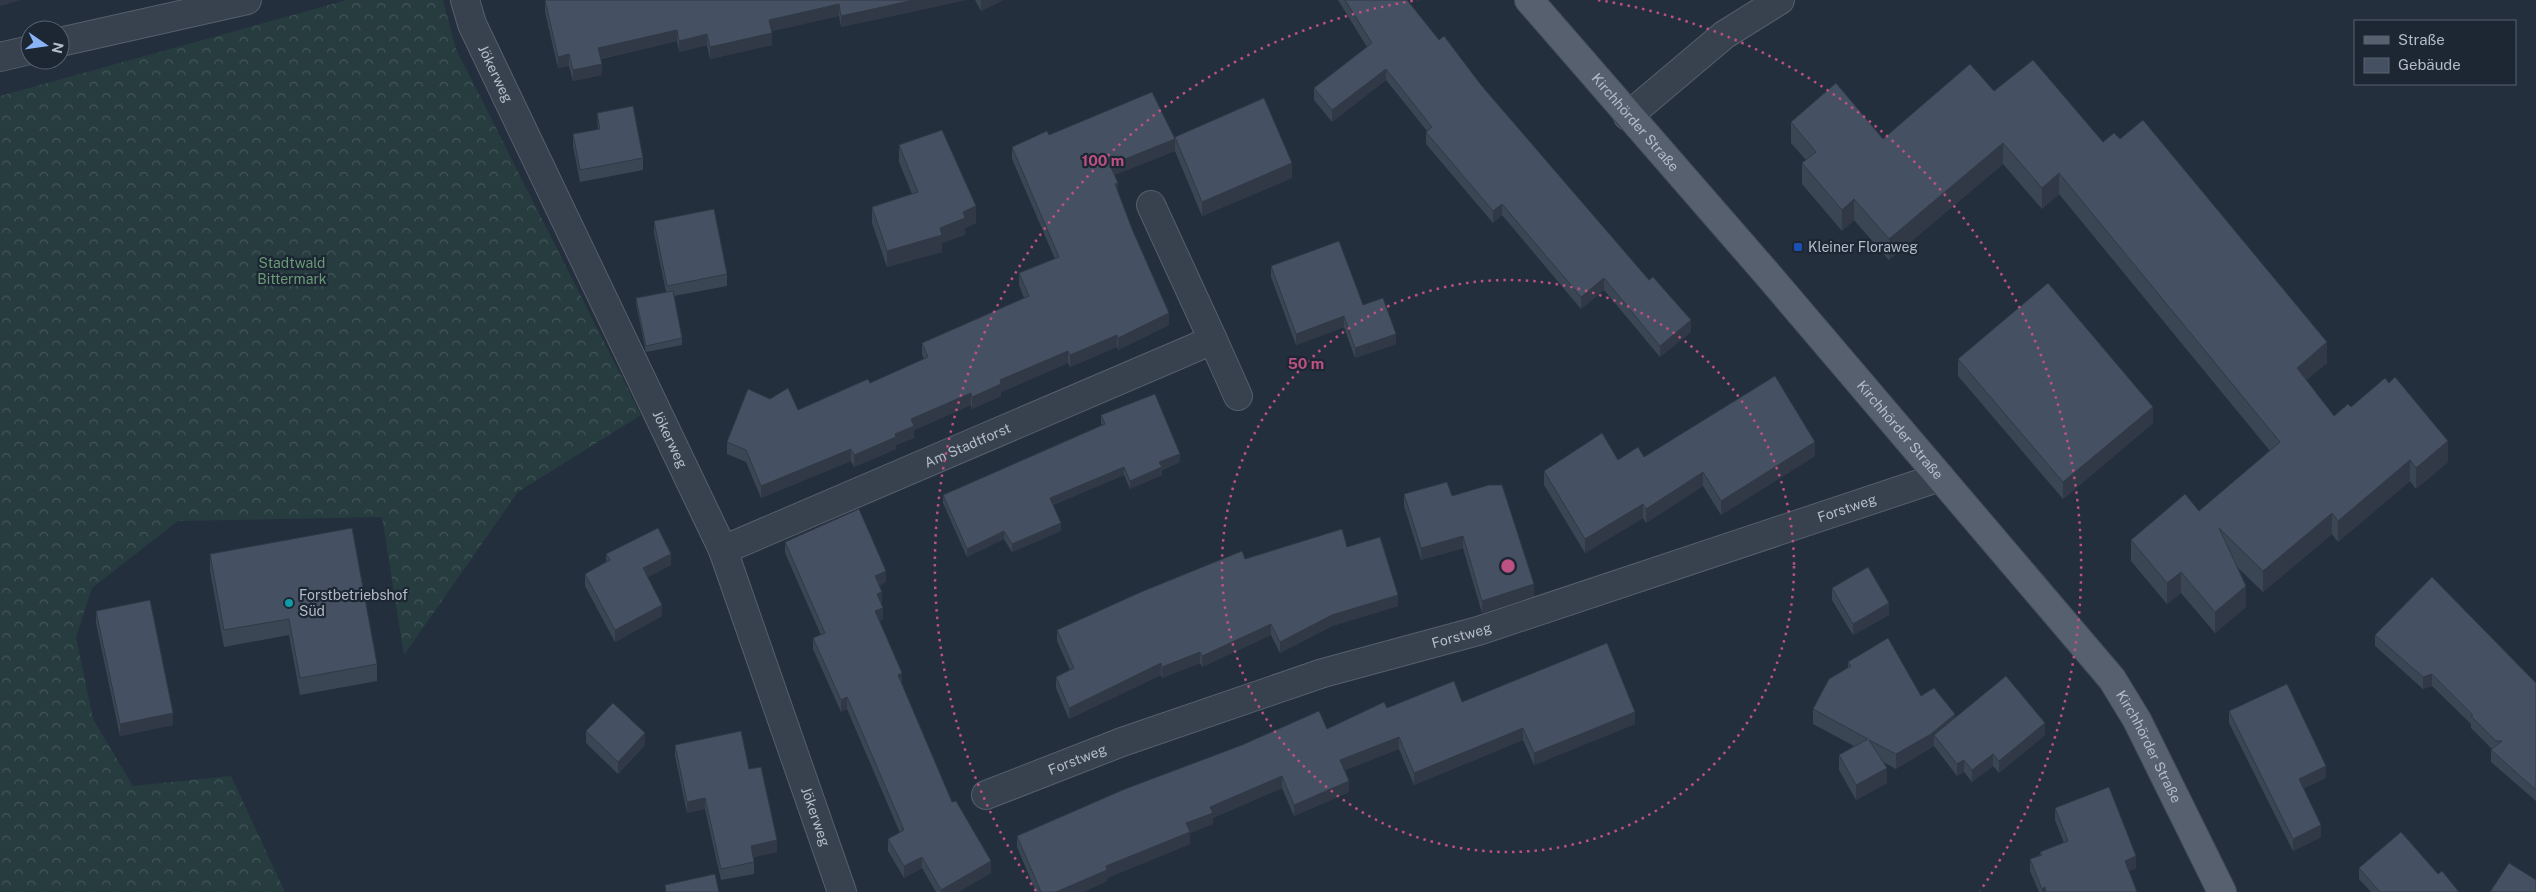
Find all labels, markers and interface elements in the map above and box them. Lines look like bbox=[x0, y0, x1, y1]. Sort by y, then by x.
north arrow bbox=[20, 20, 70, 70]
legend bbox=[2354, 20, 2516, 85]
text: Straße bbox=[2398, 31, 2445, 48]
text: N bbox=[49, 41, 67, 55]
street label: Jökerweg bbox=[475, 42, 516, 105]
text: Gebäude bbox=[2398, 56, 2461, 73]
street label: Kirchhörder Straße bbox=[1588, 70, 1682, 174]
text: 100 m bbox=[1082, 152, 1124, 169]
place label: Kleiner Floraweg bbox=[1808, 239, 1918, 255]
marker: Kleiner Floraweg bbox=[1792, 241, 1804, 253]
park label: Stadtwald Bittermark bbox=[257, 255, 327, 287]
text: 50 m bbox=[1288, 355, 1324, 372]
street label: Kirchhörder Straße bbox=[1854, 377, 1947, 483]
street label: Jökerweg bbox=[650, 408, 691, 471]
street label: Am Stadtforst bbox=[922, 420, 1013, 471]
street label: Forstweg bbox=[1815, 491, 1879, 525]
centre of rings bbox=[1499, 557, 1517, 575]
place label: Forstbetriebshof Süd bbox=[299, 587, 408, 619]
marker: Forstbetriebshof Süd bbox=[283, 597, 295, 609]
street label: Forstweg bbox=[1430, 619, 1494, 651]
street label: Kirchhörder Straße bbox=[2113, 687, 2185, 805]
street label: Forstweg bbox=[1046, 741, 1109, 778]
street label: Jökerweg bbox=[798, 785, 834, 849]

